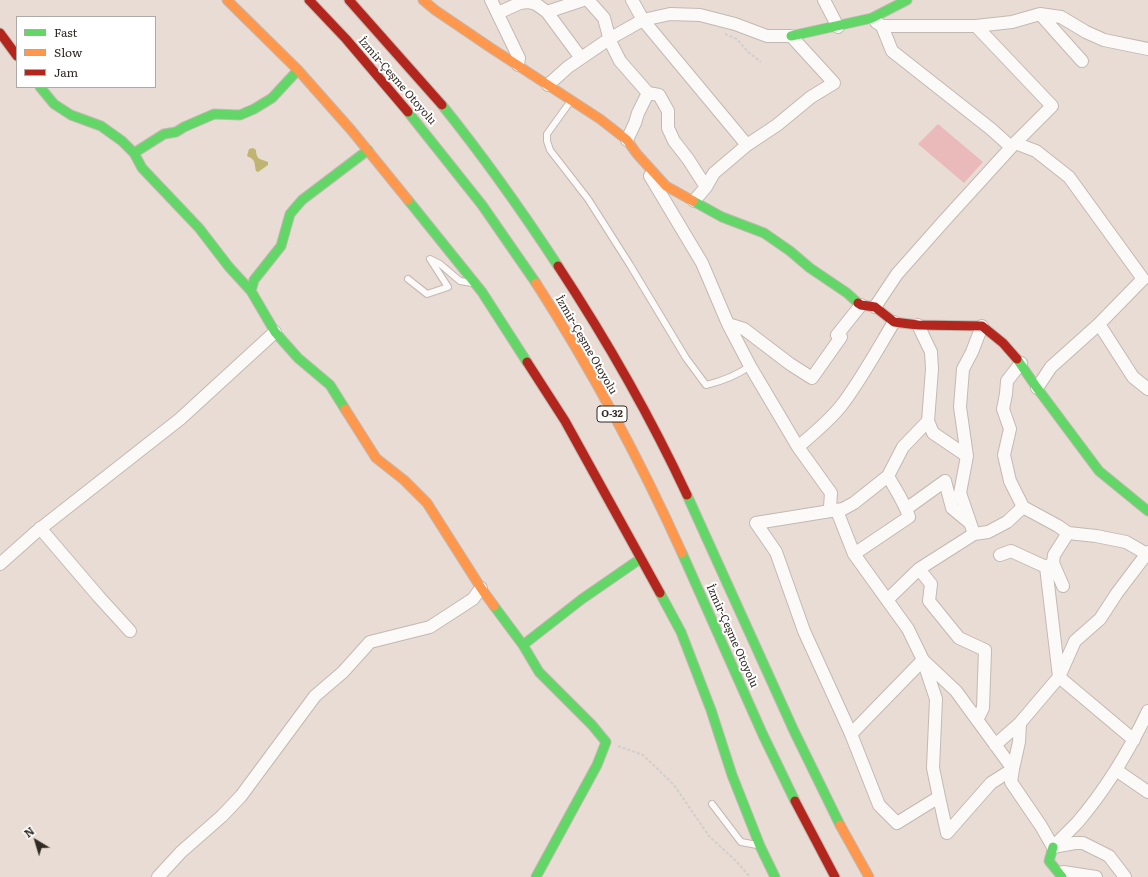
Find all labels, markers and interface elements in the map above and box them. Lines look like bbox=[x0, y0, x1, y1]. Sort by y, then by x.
legend bbox=[16, 16, 156, 88]
text: Fast bbox=[54, 23, 77, 41]
street label: İzmir-Çeşme Otoyolu bbox=[355, 34, 439, 128]
text: Slow bbox=[54, 43, 82, 61]
text: Jam bbox=[54, 63, 78, 81]
street label: İzmir-Çeşme Otoyolu bbox=[552, 293, 620, 397]
road number: O-32 bbox=[597, 406, 627, 422]
street label: İzmir-Çeşme Otoyolu bbox=[703, 582, 761, 690]
north arrow bbox=[16, 821, 56, 861]
text: N bbox=[20, 822, 37, 841]

